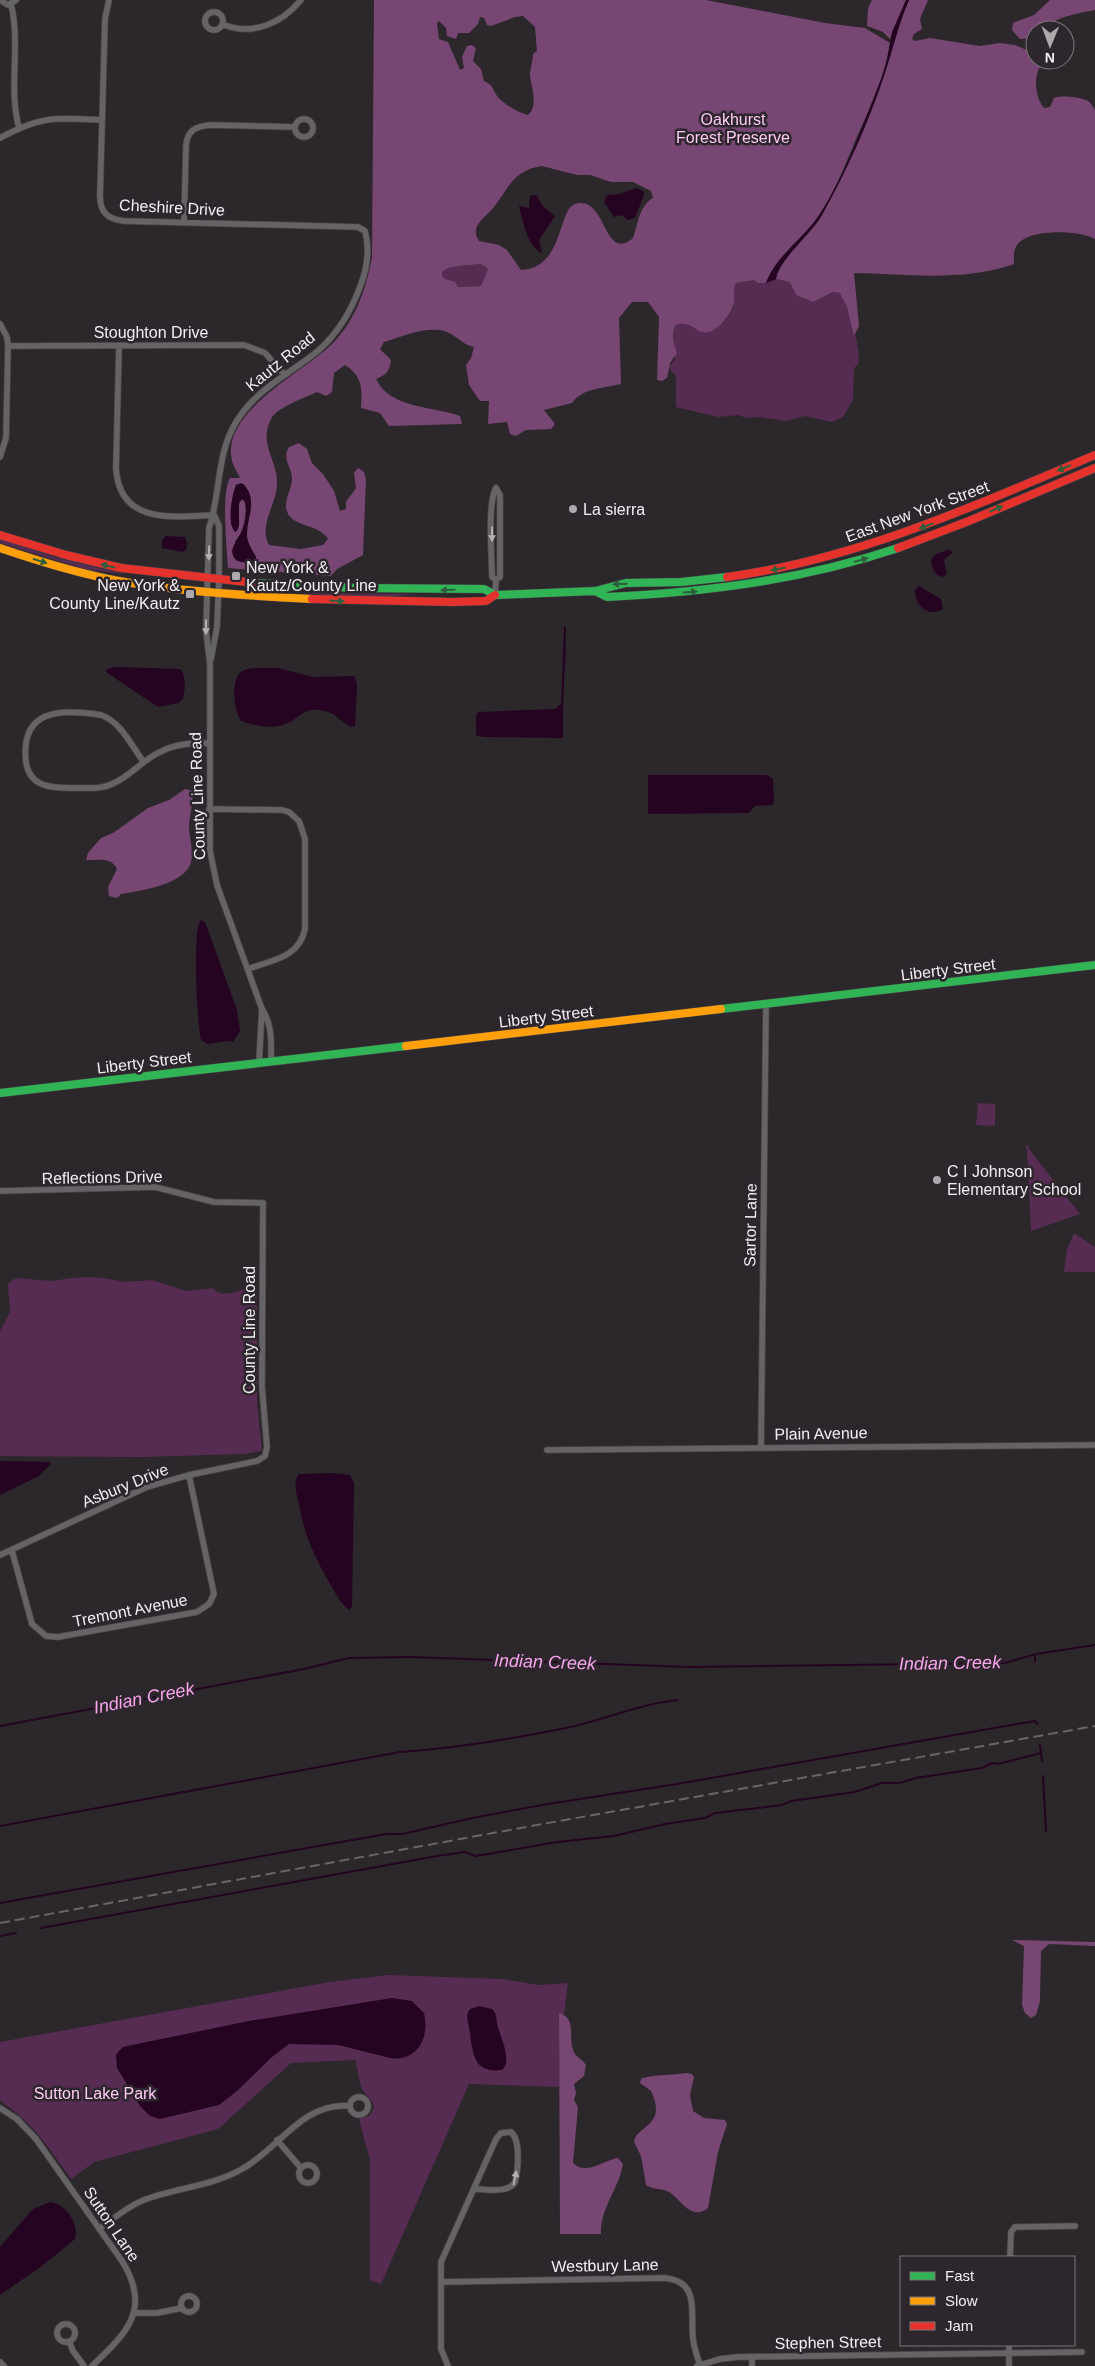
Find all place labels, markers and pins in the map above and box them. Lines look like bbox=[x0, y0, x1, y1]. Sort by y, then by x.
place label: La sierra bbox=[583, 501, 645, 518]
marker: La sierra bbox=[567, 503, 579, 515]
place label: New York & Kautz/County Line bbox=[246, 559, 377, 594]
marker: New York & Kautz/County Line bbox=[230, 570, 242, 582]
place label: New York & County Line/Kautz bbox=[49, 577, 180, 612]
marker: New York & County Line/Kautz bbox=[184, 588, 196, 600]
place label: C I Johnson Elementary School bbox=[947, 1163, 1081, 1198]
marker: C I Johnson Elementary School bbox=[931, 1174, 943, 1186]

